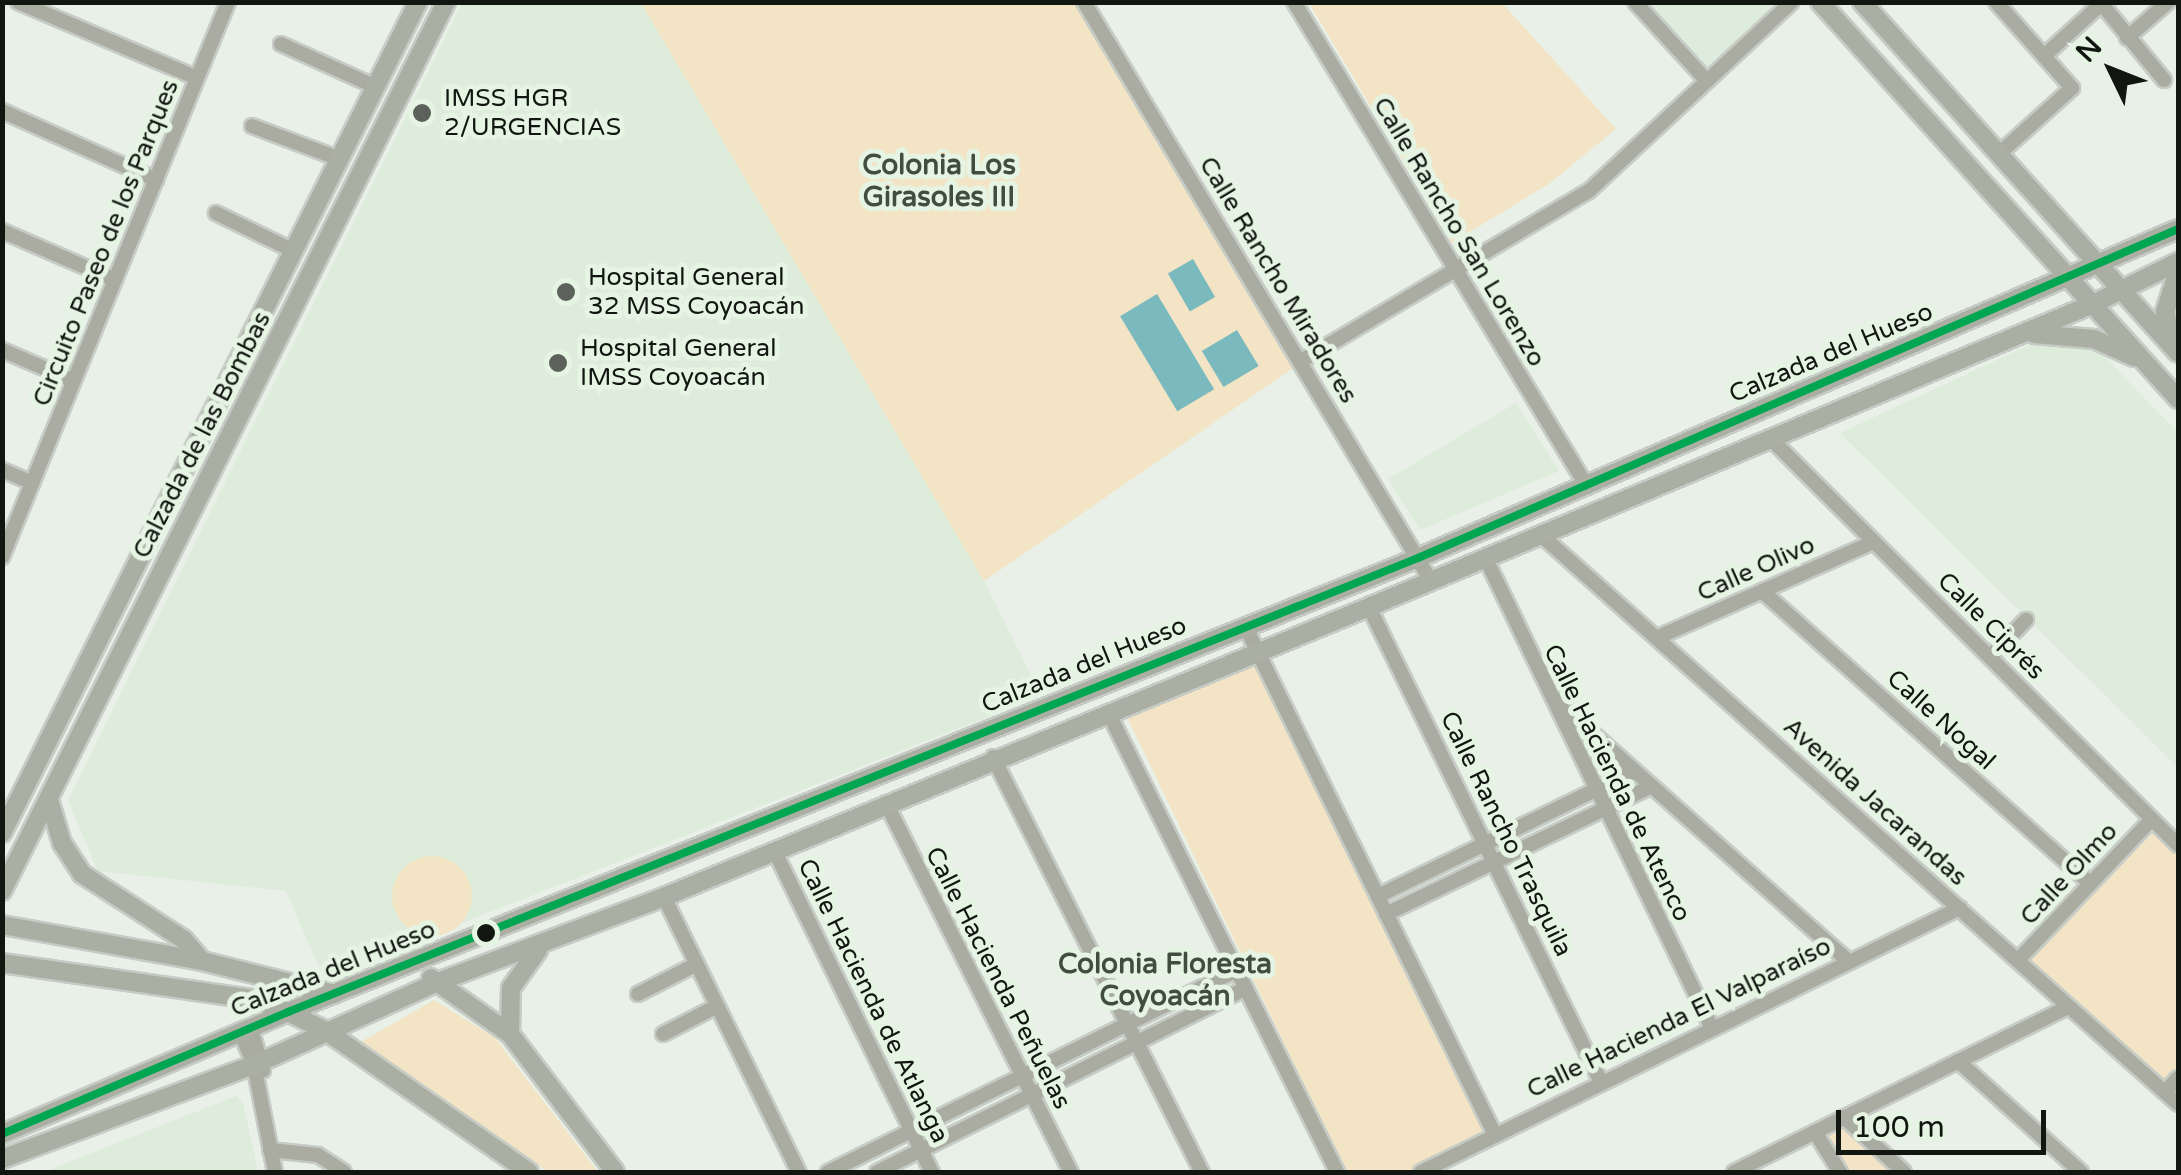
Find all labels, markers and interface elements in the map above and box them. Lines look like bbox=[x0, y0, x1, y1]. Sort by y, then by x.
north arrow bbox=[2061, 20, 2161, 120]
text: N bbox=[2069, 30, 2109, 69]
street label: Circuito Paseo de los Parques bbox=[27, 75, 185, 411]
place label: IMSS HGR 2/URGENCIAS bbox=[444, 84, 621, 143]
street label: Calle Rancho San Lorenzo bbox=[1367, 92, 1551, 372]
marker: IMSS HGR 2/URGENCIAS bbox=[409, 100, 435, 126]
district label: Colonia Los Girasoles III bbox=[862, 148, 1016, 214]
street label: Calle Rancho Miradores bbox=[1193, 151, 1363, 409]
place label: Hospital General 32 MSS Coyoacán bbox=[588, 263, 804, 322]
marker: Hospital General 32 MSS Coyoacán bbox=[553, 279, 579, 305]
street label: Calzada del Hueso bbox=[1725, 297, 1937, 409]
street label: Calzada de las Bombas bbox=[127, 307, 277, 563]
place label: Hospital General IMSS Coyoacán bbox=[580, 334, 776, 393]
marker: Hospital General IMSS Coyoacán bbox=[545, 350, 571, 376]
street label: Calle Olivo bbox=[1693, 530, 1819, 608]
street label: Calle Ciprés bbox=[1931, 566, 2051, 686]
street label: Calzada del Hueso bbox=[977, 610, 1191, 720]
street label: Calle Hacienda de Atenco bbox=[1537, 640, 1697, 926]
street label: Calle Nogal bbox=[1881, 664, 2001, 776]
street label: Calle Rancho Trasquila bbox=[1434, 707, 1578, 961]
street label: Avenida Jacarandas bbox=[1777, 712, 1973, 892]
street label: Calle Olmo bbox=[2014, 817, 2124, 931]
street label: Calle Hacienda Peñuelas bbox=[919, 842, 1077, 1114]
street label: Calle Hacienda de Atlanga bbox=[791, 854, 955, 1148]
street label: Calzada del Hueso bbox=[226, 914, 440, 1024]
unlabelled marker bbox=[476, 923, 496, 943]
street label: Calle Hacienda El Valparaíso bbox=[1522, 931, 1836, 1105]
district label: Colonia Floresta Coyoacán bbox=[1058, 947, 1272, 1013]
scale bar bbox=[1841, 1090, 2051, 1152]
text: 100 m bbox=[1853, 1109, 1945, 1146]

